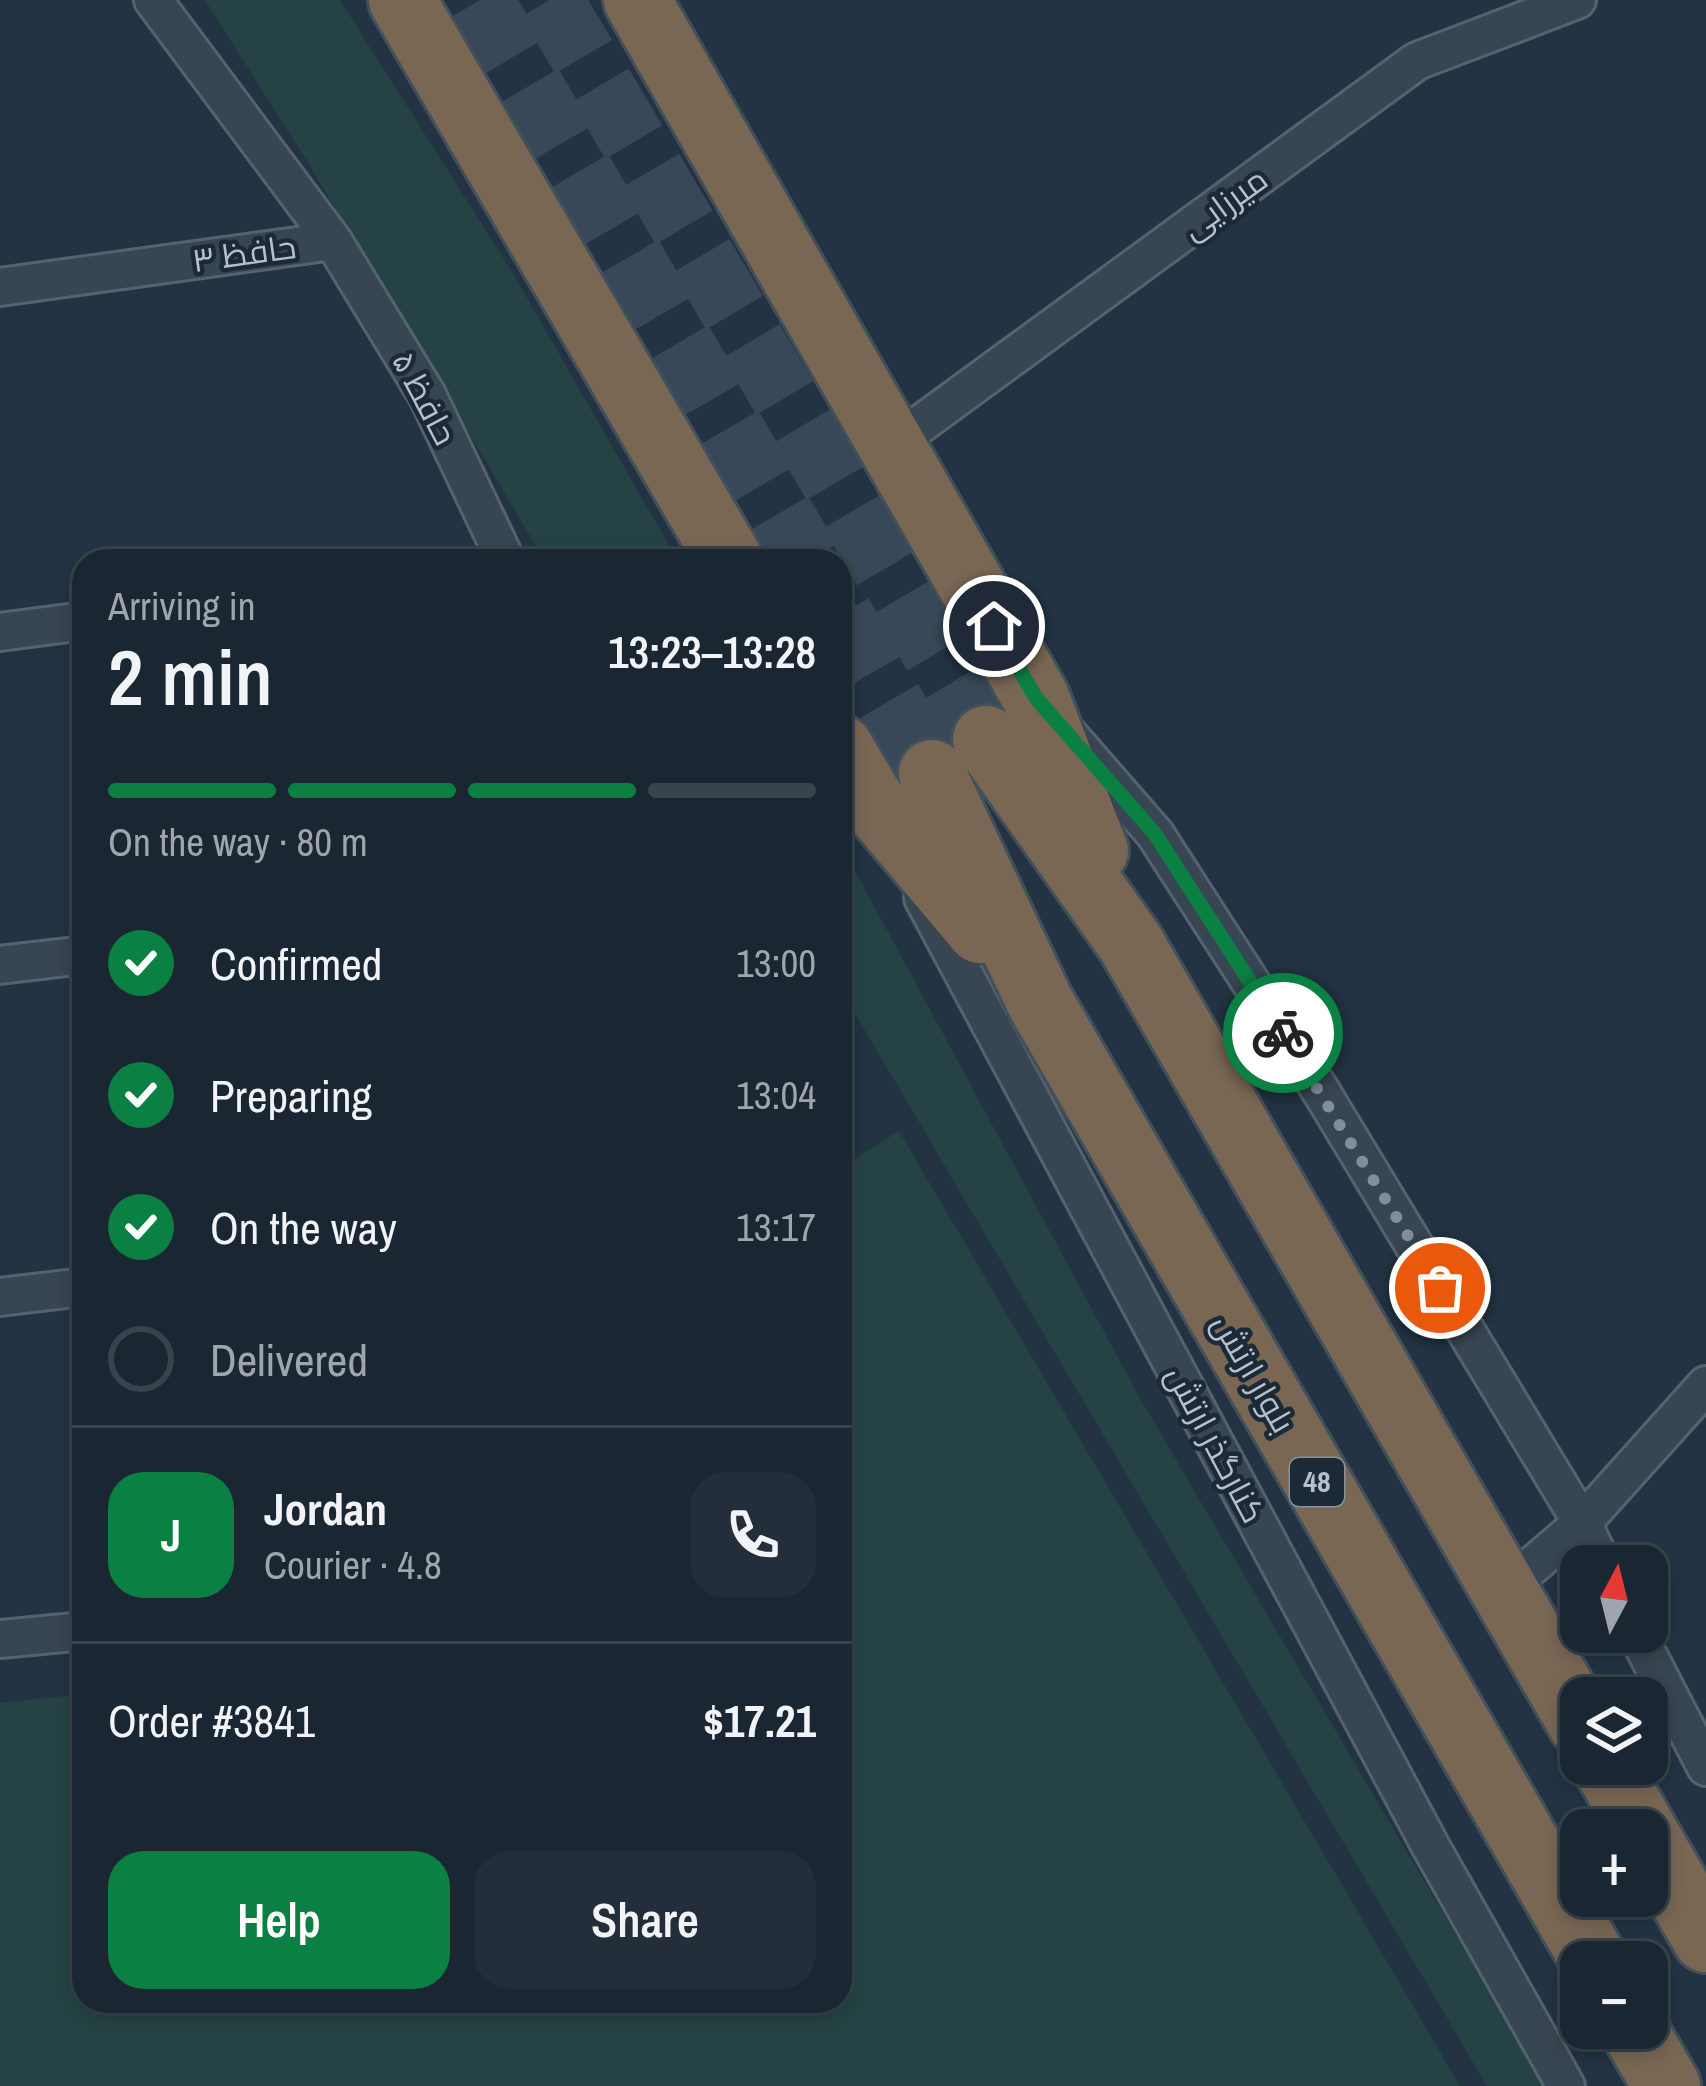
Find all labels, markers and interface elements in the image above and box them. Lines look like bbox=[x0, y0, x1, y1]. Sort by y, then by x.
street label: میرزایی bbox=[1172, 157, 1276, 249]
street label: حافظ ۳ bbox=[189, 224, 299, 282]
street label: حافظ ۵ bbox=[382, 344, 468, 452]
pin bbox=[943, 575, 1045, 677]
text: Arriving in bbox=[108, 580, 256, 632]
icon: home bbox=[961, 593, 1027, 659]
text: 13:23–13:28 bbox=[608, 621, 816, 682]
text: 2 min bbox=[108, 624, 273, 729]
text: On the way · 80 m bbox=[108, 816, 368, 868]
icon: check bbox=[108, 930, 174, 996]
text: Confirmed bbox=[210, 933, 382, 994]
text: 13:00 bbox=[736, 937, 816, 989]
courier bbox=[1223, 973, 1343, 1093]
icon: bike bbox=[1250, 1000, 1316, 1066]
icon: check bbox=[108, 1062, 174, 1128]
text: Preparing bbox=[210, 1065, 372, 1126]
text: 13:04 bbox=[736, 1069, 816, 1121]
icon: check bbox=[108, 1194, 174, 1260]
text: On the way bbox=[210, 1197, 397, 1258]
text: 13:17 bbox=[736, 1201, 816, 1253]
pin bbox=[1389, 1237, 1491, 1339]
icon: bag bbox=[1407, 1255, 1473, 1321]
street label: بلوار ارتش bbox=[1202, 1305, 1306, 1441]
text: Delivered bbox=[210, 1329, 368, 1390]
street label: کنارگذر ارتش bbox=[1156, 1358, 1276, 1530]
road number: 48 bbox=[1290, 1458, 1344, 1506]
button: phone bbox=[690, 1472, 816, 1598]
text: Jordan bbox=[264, 1478, 387, 1539]
text: J bbox=[161, 1504, 181, 1565]
text: Courier · 4.8 bbox=[264, 1539, 442, 1591]
north arrow bbox=[1560, 1545, 1668, 1653]
map controls bbox=[1560, 1545, 1668, 2049]
button: layers bbox=[1560, 1677, 1668, 1785]
text: Order #3841 bbox=[108, 1690, 315, 1751]
text: $17.21 bbox=[703, 1690, 816, 1751]
button: + bbox=[1560, 1809, 1668, 1917]
button: Help bbox=[108, 1851, 450, 1989]
button: Share bbox=[474, 1851, 816, 1989]
button: − bbox=[1560, 1941, 1668, 2049]

